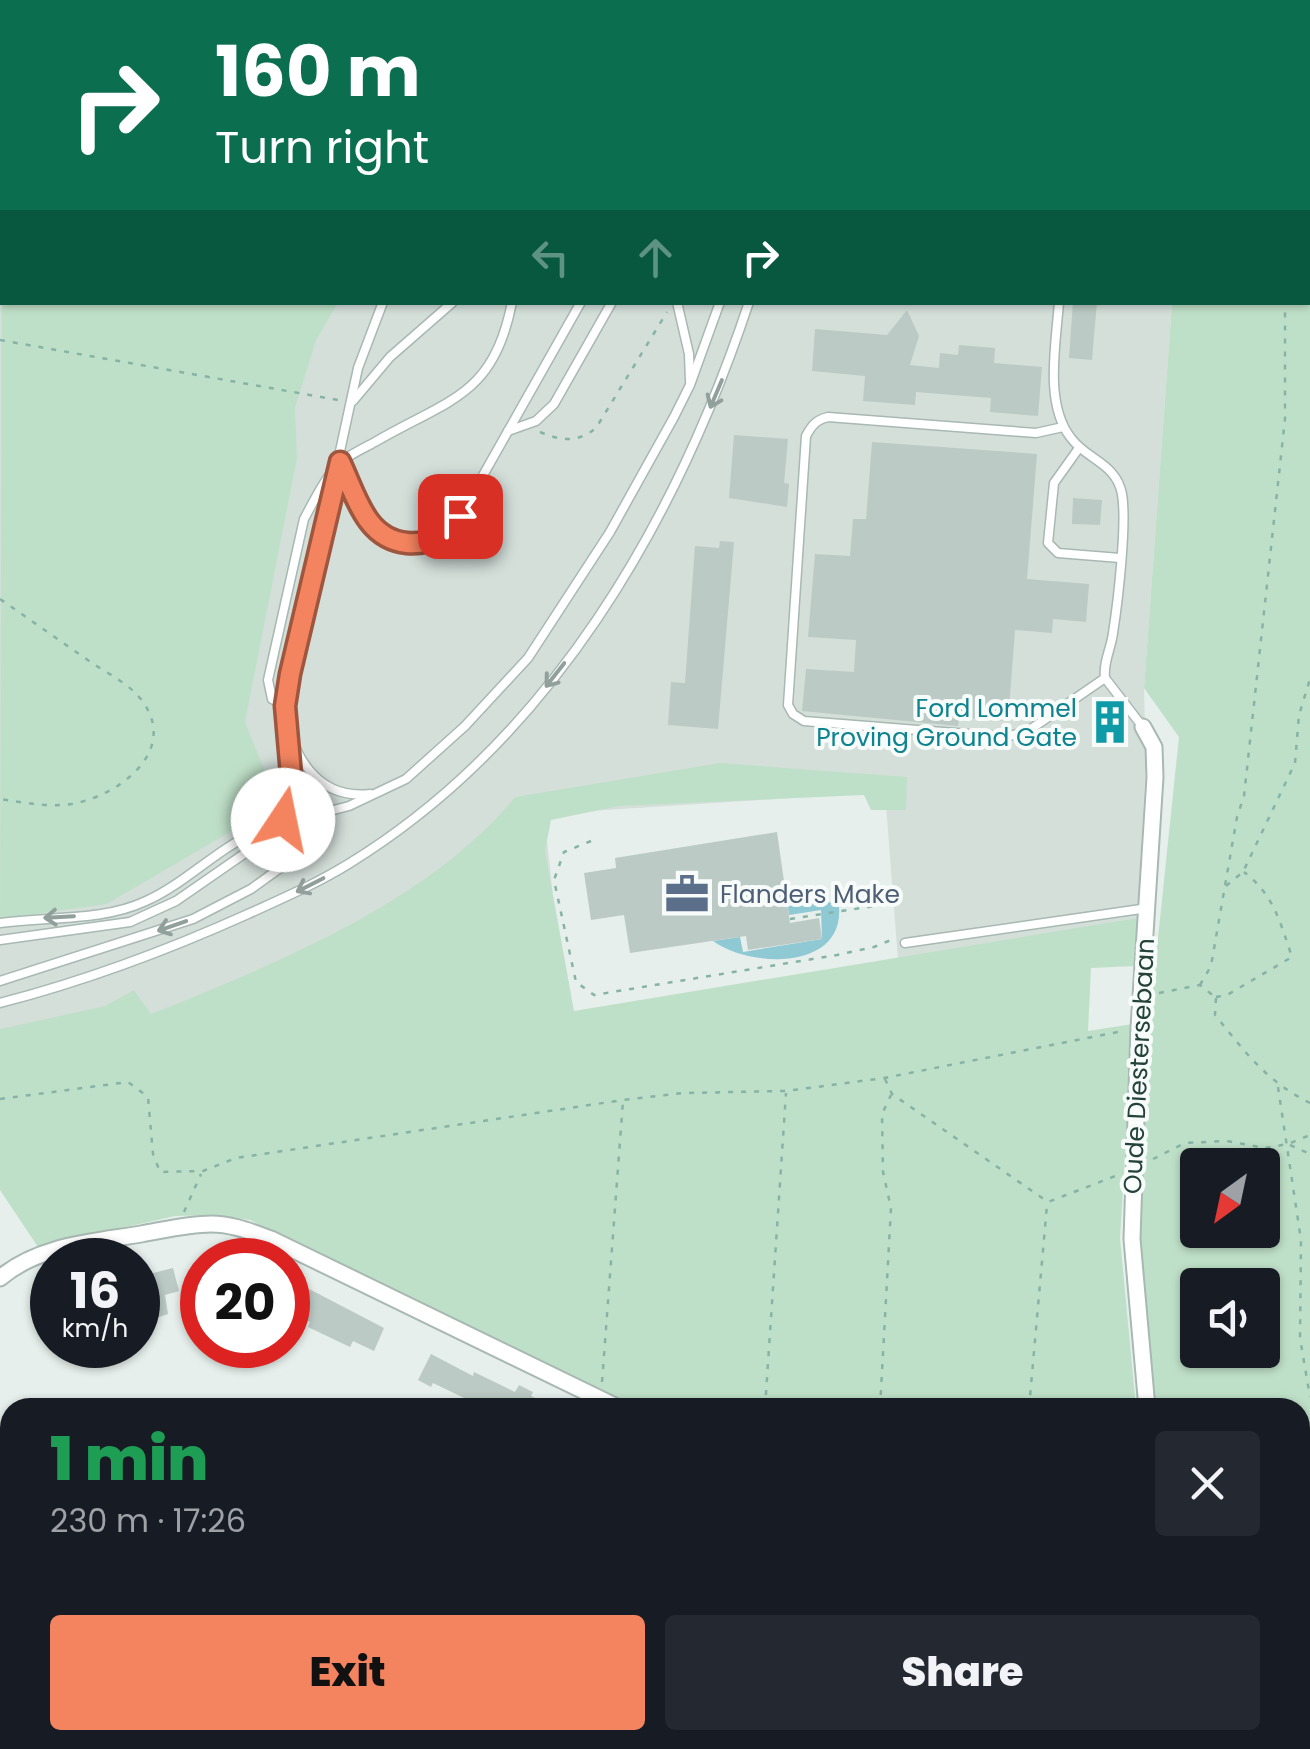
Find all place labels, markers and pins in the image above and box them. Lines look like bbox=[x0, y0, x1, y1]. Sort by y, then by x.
pin bbox=[418, 474, 503, 559]
place label: Ford Lommel Proving Ground Gate bbox=[816, 691, 1077, 755]
building icon: Ford Lommel Proving Ground Gate bbox=[1086, 698, 1134, 746]
office icon: Flanders Make bbox=[663, 870, 711, 918]
place label: Flanders Make bbox=[720, 877, 900, 912]

